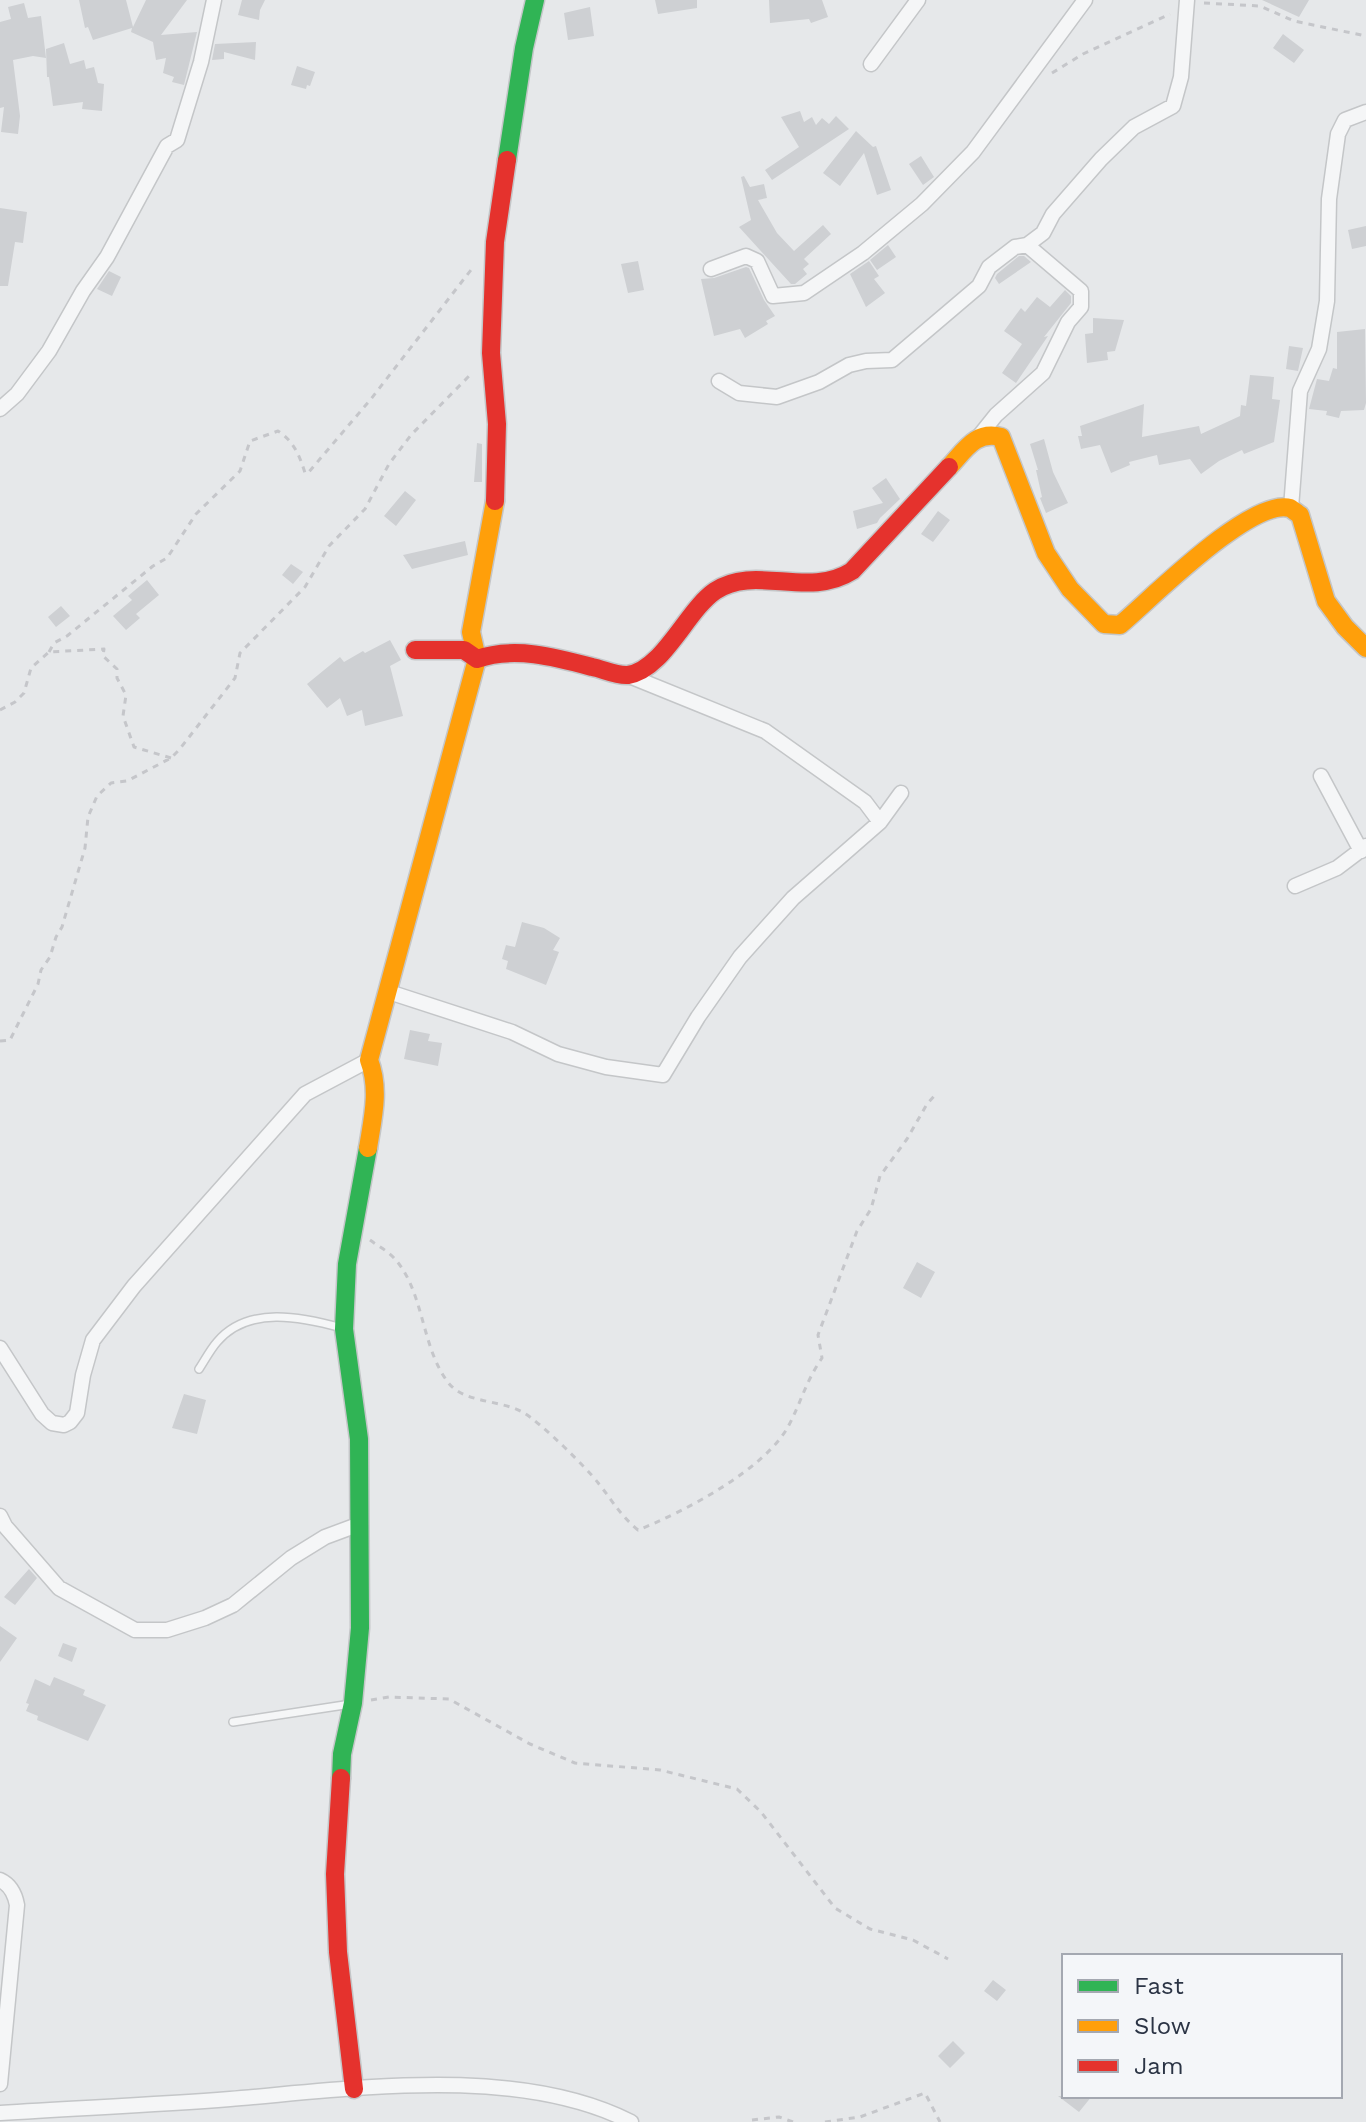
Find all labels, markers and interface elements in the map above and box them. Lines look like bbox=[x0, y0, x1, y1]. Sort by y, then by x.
legend bbox=[1062, 1954, 1342, 2098]
text: Fast bbox=[1134, 1972, 1184, 2000]
text: Slow bbox=[1134, 2012, 1191, 2040]
text: Jam bbox=[1134, 2052, 1184, 2080]

